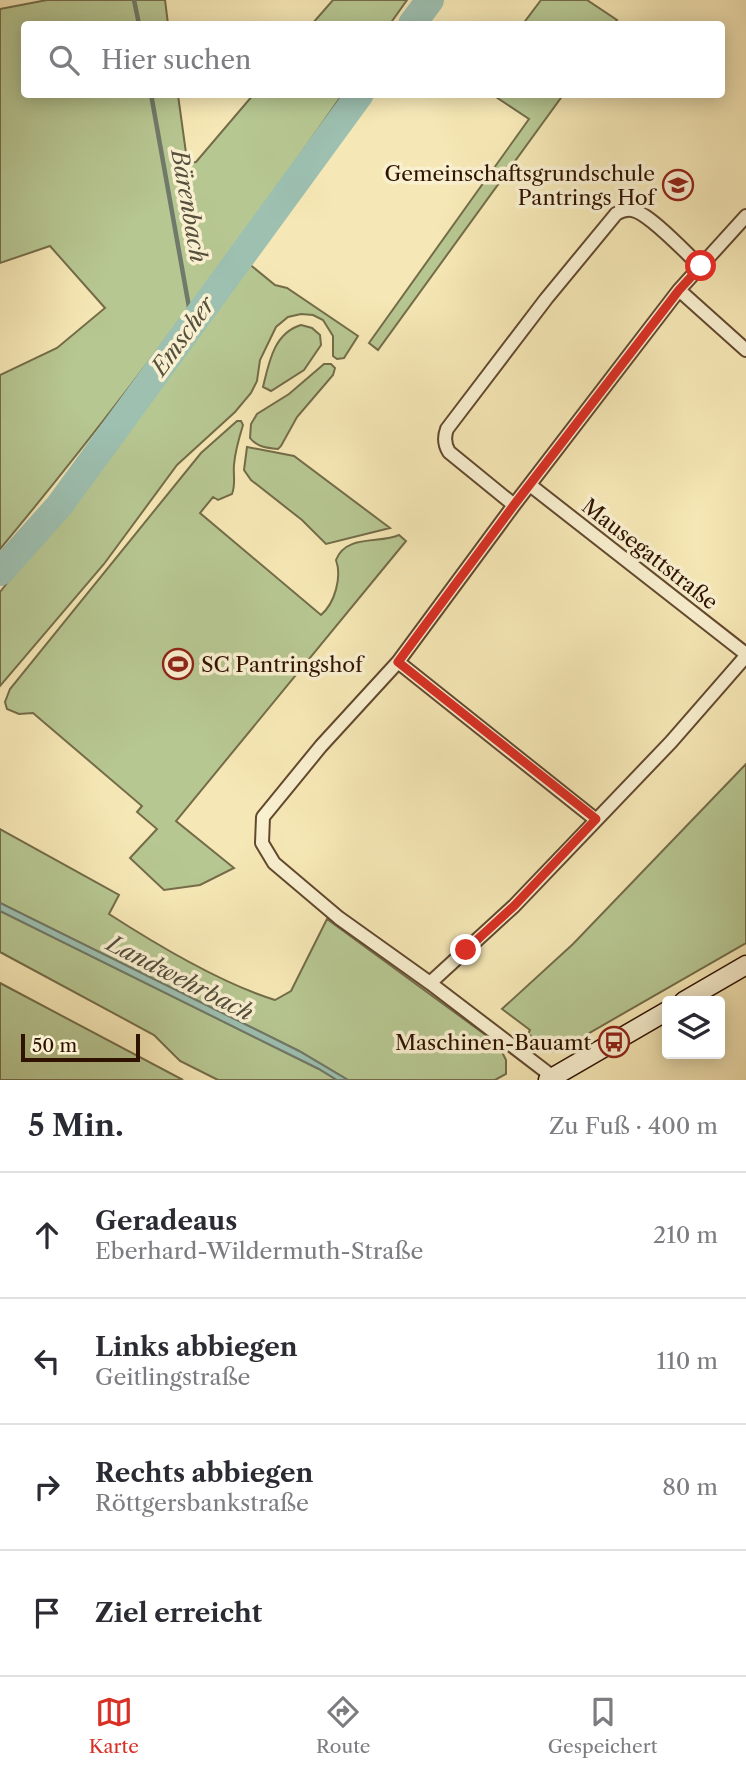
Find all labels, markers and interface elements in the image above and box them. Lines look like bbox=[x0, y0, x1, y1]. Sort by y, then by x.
search box bbox=[21, 21, 725, 98]
icon: search bbox=[45, 41, 83, 79]
text: Hier suchen bbox=[101, 44, 251, 76]
water label: Bärenbach bbox=[165, 145, 213, 265]
place label: Gemeinschaftsgrundschule Pantrings Hof bbox=[384, 161, 658, 210]
school or university icon: Gemeinschaftsgrundschule Pantrings Hof bbox=[661, 168, 695, 202]
route start bbox=[685, 250, 716, 281]
water label: Emscher bbox=[144, 290, 222, 383]
street label: Mausegattstraße bbox=[577, 493, 723, 615]
sports icon: SC Pantringshof bbox=[161, 647, 195, 681]
place label: SC Pantringshof bbox=[201, 652, 365, 677]
water label: Landwehrbach bbox=[100, 928, 258, 1027]
route end bbox=[450, 934, 481, 965]
map controls bbox=[662, 996, 725, 1059]
button: layers bbox=[662, 996, 725, 1059]
bus stop icon: Maschinen-Bauamt bbox=[597, 1025, 631, 1059]
place label: Maschinen-Bauamt bbox=[395, 1030, 592, 1055]
scale bar bbox=[21, 1031, 140, 1063]
text: 50 m bbox=[32, 1034, 77, 1057]
text: 5 Min. bbox=[28, 1107, 124, 1144]
text: Zu Fuß · 400 m bbox=[549, 1112, 718, 1140]
text: Geradeaus bbox=[95, 1205, 237, 1237]
icon: ahead bbox=[28, 1216, 66, 1254]
text: 210 m bbox=[653, 1221, 718, 1249]
text: Eberhard-Wildermuth-Straße bbox=[95, 1237, 423, 1265]
text: Links abbiegen bbox=[95, 1331, 298, 1363]
icon: left bbox=[28, 1342, 66, 1380]
text: 110 m bbox=[657, 1347, 718, 1375]
text: Geitlingstraße bbox=[95, 1363, 251, 1391]
text: Rechts abbiegen bbox=[95, 1457, 313, 1489]
icon: right bbox=[28, 1468, 66, 1506]
text: 80 m bbox=[662, 1473, 718, 1501]
text: Röttgersbankstraße bbox=[95, 1489, 309, 1517]
icon: arrive bbox=[28, 1594, 66, 1632]
text: Ziel erreicht bbox=[95, 1597, 262, 1629]
tab: Karte bbox=[89, 1693, 139, 1758]
tab: Route bbox=[316, 1693, 371, 1758]
tab: Gespeichert bbox=[548, 1693, 657, 1758]

